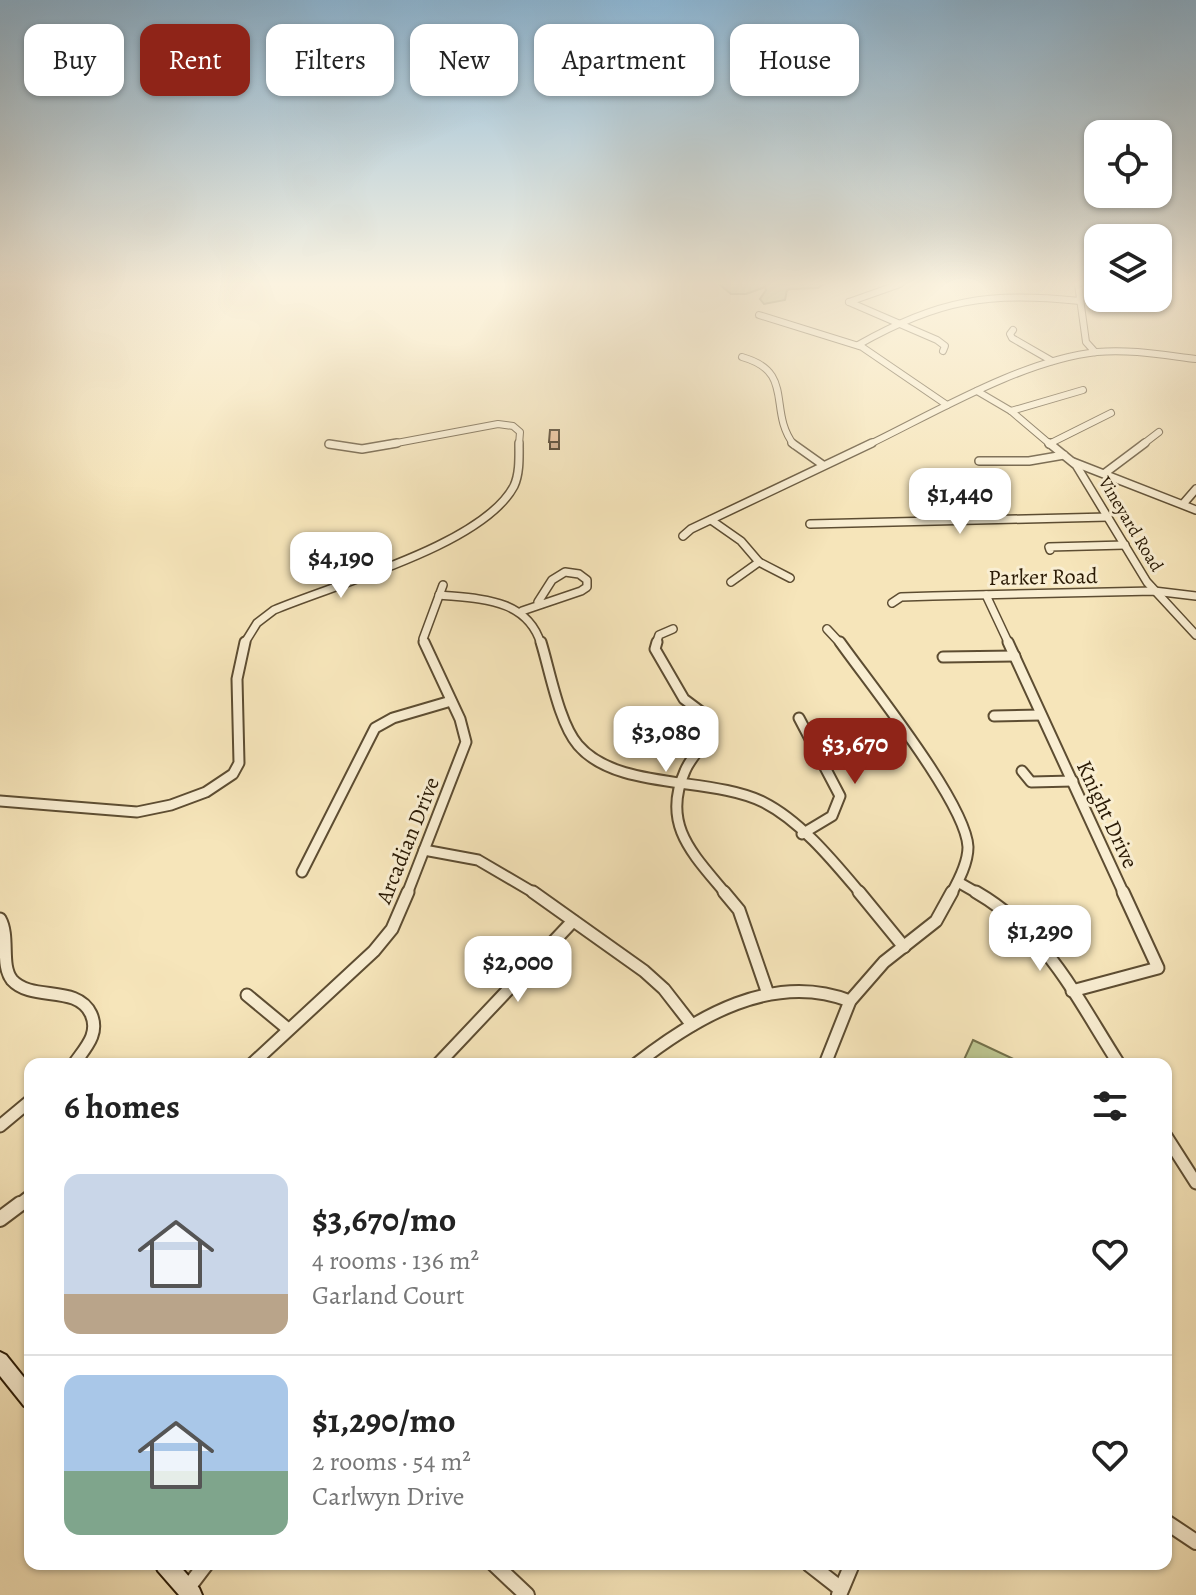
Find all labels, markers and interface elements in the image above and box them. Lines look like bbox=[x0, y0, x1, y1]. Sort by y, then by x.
chip: Buy bbox=[24, 24, 124, 96]
chip: Rent bbox=[140, 24, 250, 96]
chip: Filters bbox=[266, 24, 394, 96]
chip: New bbox=[410, 24, 518, 96]
chip: Apartment bbox=[534, 24, 714, 96]
chip: House bbox=[730, 24, 859, 96]
map controls bbox=[1084, 120, 1172, 312]
button: locate bbox=[1084, 120, 1172, 208]
button: layers bbox=[1084, 224, 1172, 312]
pin: $1,440 bbox=[895, 468, 1025, 536]
street label: Vineyard Road bbox=[1093, 471, 1169, 576]
text: $1,440 bbox=[927, 476, 993, 511]
pin: $4,190 bbox=[276, 532, 406, 600]
text: $4,190 bbox=[308, 540, 374, 575]
street label: Parker Road bbox=[988, 561, 1098, 593]
pin: $3,080 bbox=[601, 706, 731, 774]
text: $3,080 bbox=[632, 714, 700, 749]
pin: $3,670 bbox=[790, 718, 920, 786]
text: $3,670 bbox=[822, 726, 888, 761]
street label: Knight Drive bbox=[1069, 756, 1145, 873]
street label: Arcadian Drive bbox=[369, 773, 447, 909]
pin: $1,290 bbox=[975, 905, 1105, 973]
text: $1,290 bbox=[1007, 913, 1073, 948]
pin: $2,000 bbox=[453, 936, 583, 1004]
text: $2,000 bbox=[483, 944, 553, 979]
text: 6 homes bbox=[64, 1083, 180, 1130]
icon: filters bbox=[1088, 1084, 1132, 1128]
text: $3,670/mo bbox=[312, 1196, 456, 1243]
icon: home bbox=[128, 1206, 224, 1302]
icon: heart bbox=[1088, 1232, 1132, 1276]
text: 4 rooms · 136 m² bbox=[312, 1243, 479, 1278]
text: Garland Court bbox=[312, 1278, 464, 1313]
text: $1,290/mo bbox=[312, 1397, 456, 1444]
icon: home bbox=[128, 1407, 224, 1503]
icon: heart bbox=[1088, 1433, 1132, 1477]
text: 2 rooms · 54 m² bbox=[312, 1444, 471, 1479]
text: Carlwyn Drive bbox=[312, 1479, 464, 1514]

